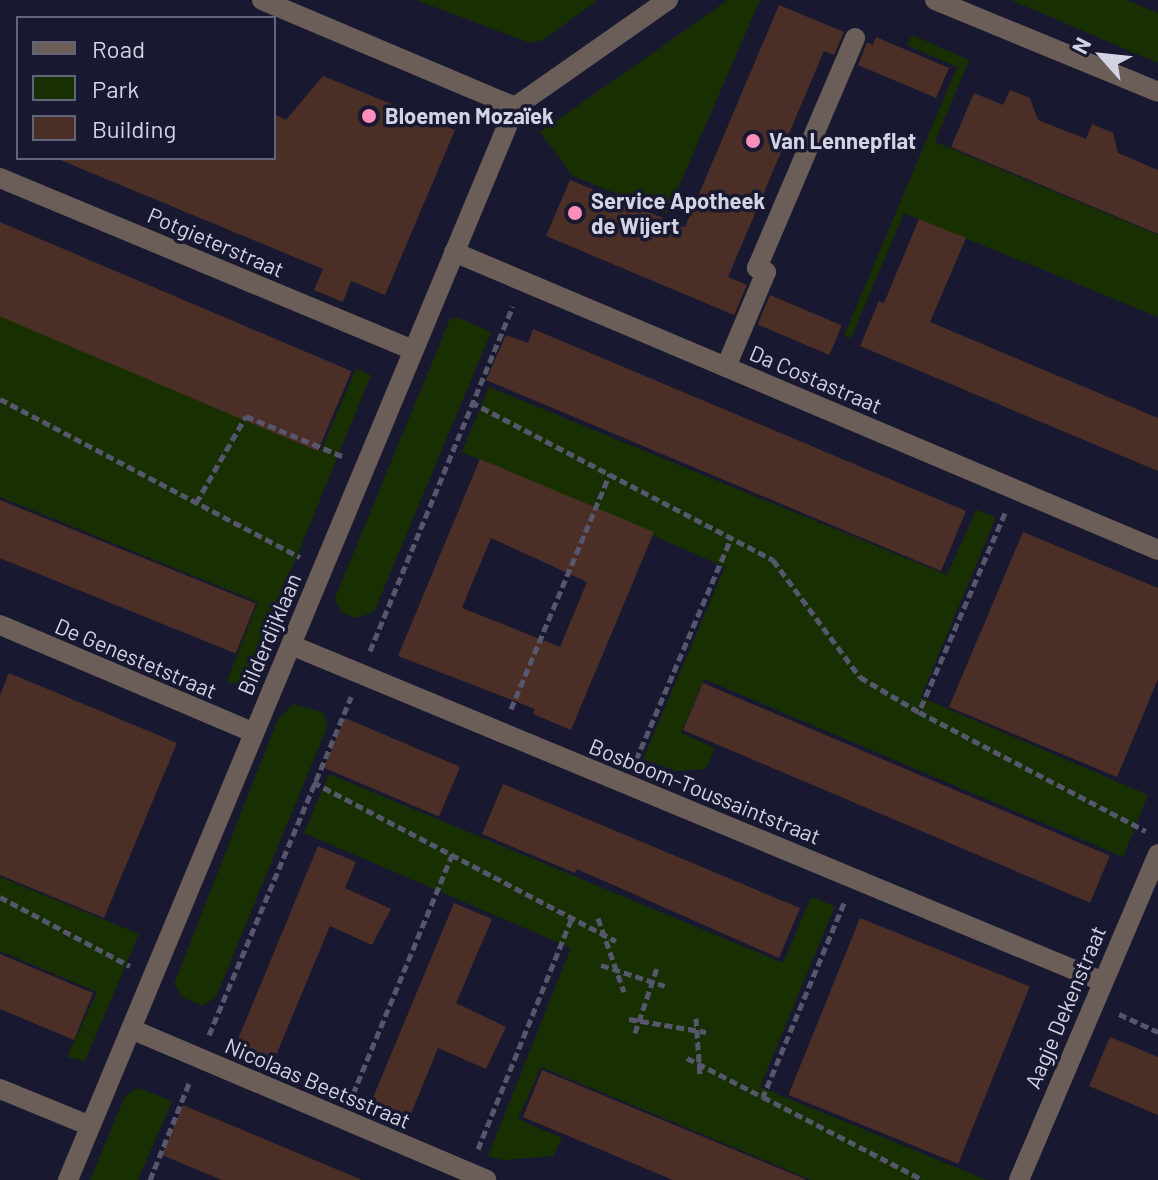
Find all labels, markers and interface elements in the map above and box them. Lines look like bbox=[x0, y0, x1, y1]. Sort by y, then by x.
legend bbox=[16, 16, 276, 160]
north arrow bbox=[1062, 16, 1142, 96]
text: N bbox=[1066, 33, 1096, 58]
text: Road bbox=[92, 34, 145, 63]
text: Park bbox=[92, 74, 139, 103]
place label: Bloemen Mozaïek bbox=[385, 103, 554, 129]
marker: Bloemen Mozaïek bbox=[360, 107, 378, 125]
text: Building bbox=[92, 114, 176, 143]
place label: Van Lennepflat bbox=[769, 128, 916, 154]
marker: Van Lennepflat bbox=[744, 132, 762, 150]
place label: Service Apotheek de Wijert bbox=[591, 187, 765, 238]
street label: Potgieterstraat bbox=[144, 201, 288, 283]
marker: Service Apotheek de Wijert bbox=[566, 204, 584, 222]
street label: Da Costastraat bbox=[746, 339, 886, 419]
street label: Bilderdijklaan bbox=[232, 569, 306, 699]
street label: De Genestetstraat bbox=[51, 612, 221, 704]
street label: Bosboom-Toussaintstraat bbox=[586, 733, 824, 849]
street label: Aagje Dekenstraat bbox=[1019, 922, 1111, 1092]
street label: Nicolaas Beetsstraat bbox=[221, 1032, 415, 1134]

